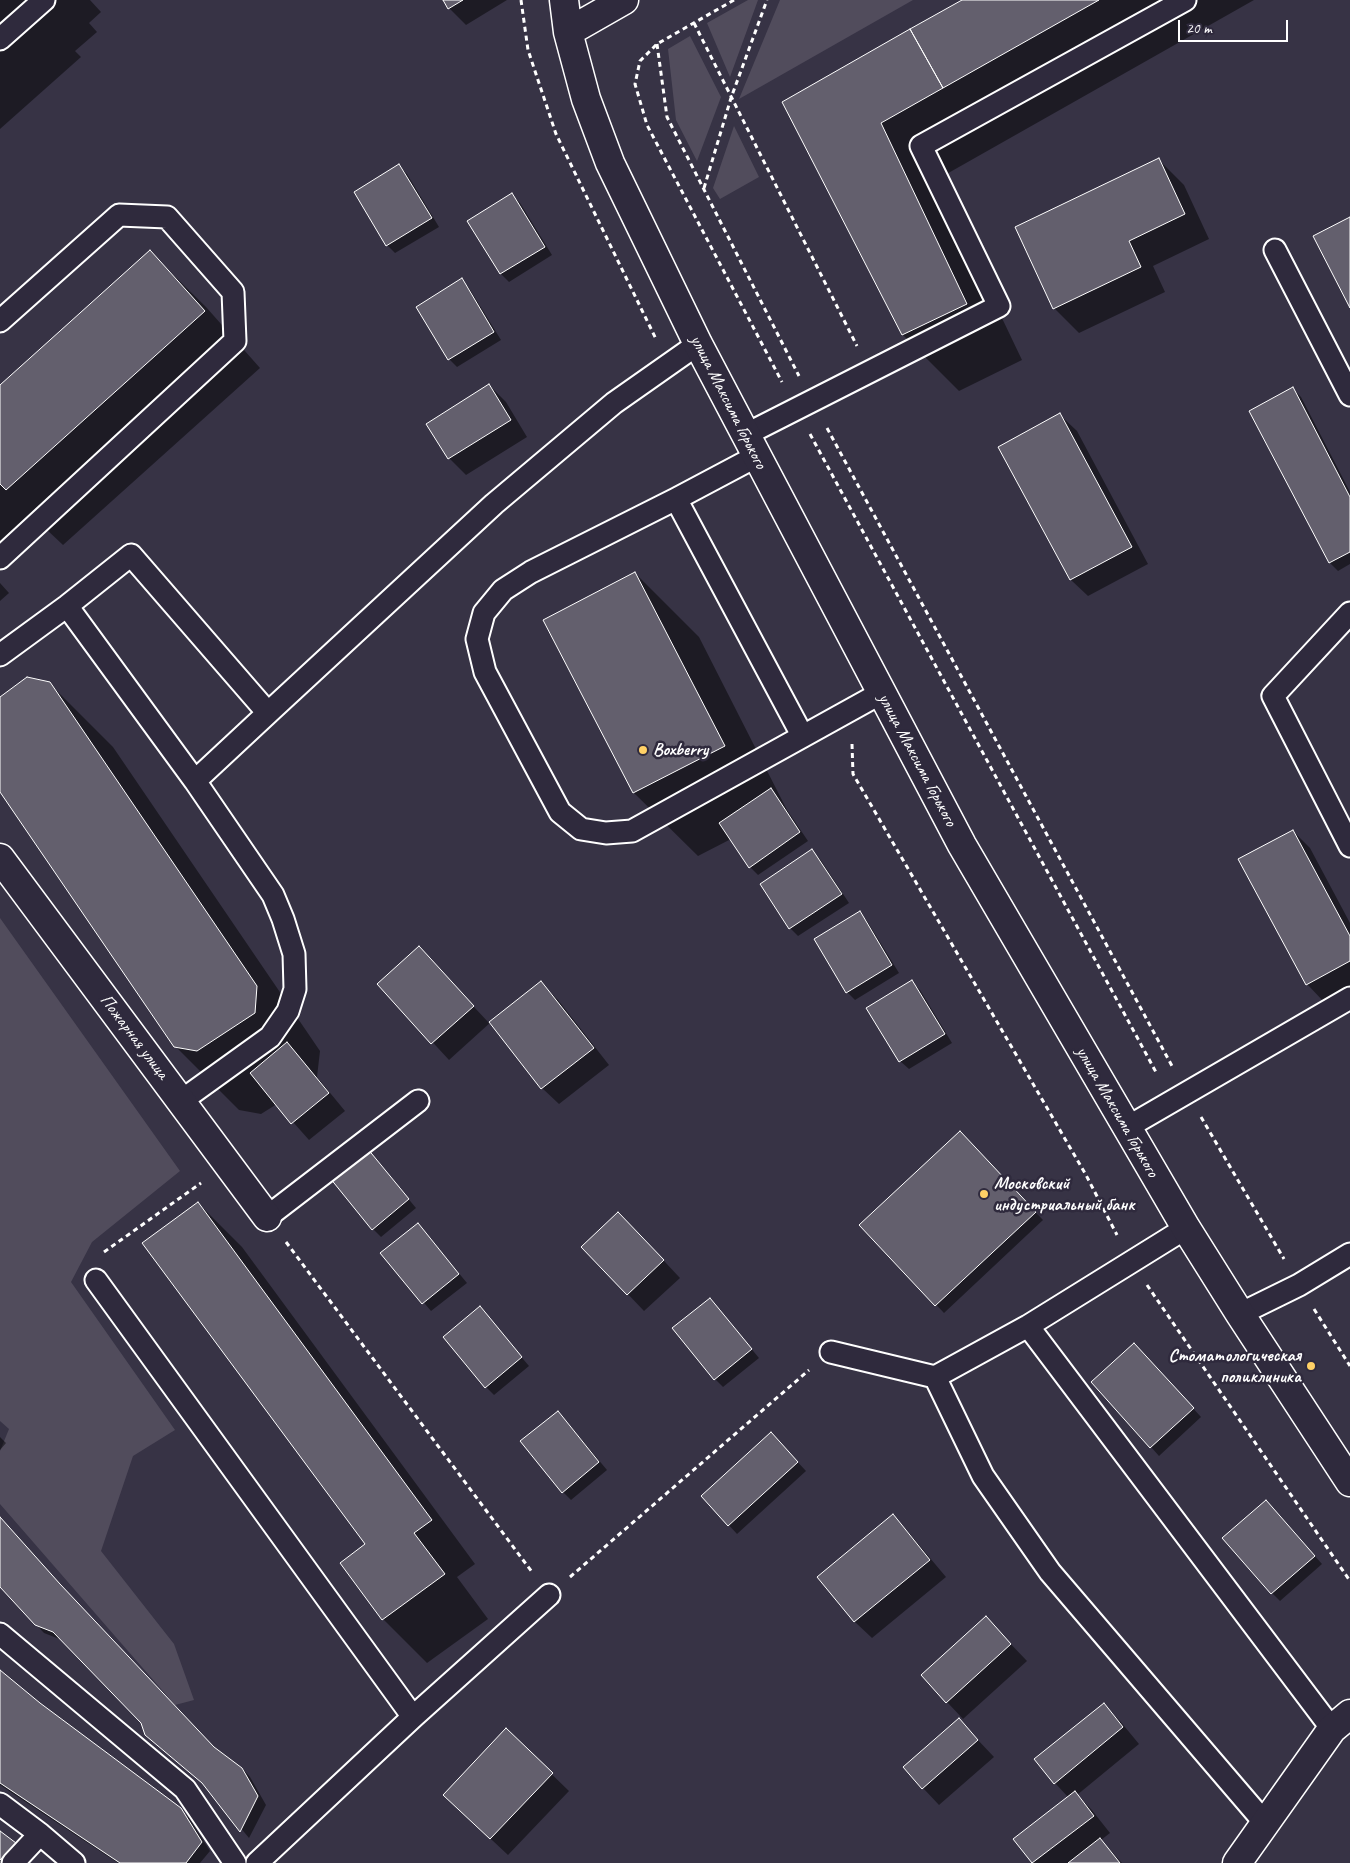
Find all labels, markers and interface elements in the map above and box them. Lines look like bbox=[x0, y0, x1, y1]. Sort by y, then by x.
scale bar bbox=[1180, 10, 1290, 42]
text: 20 m bbox=[1186, 19, 1212, 38]
street label: улица Максима Горького bbox=[685, 331, 771, 473]
street label: улица Максима Горького bbox=[873, 690, 961, 830]
place label: Boxberry bbox=[653, 739, 708, 761]
marker: Boxberry bbox=[637, 744, 649, 756]
street label: Пожарная улица bbox=[95, 990, 173, 1084]
street label: улица Максима Горького bbox=[1071, 1043, 1163, 1181]
place label: Московский индустриальный банк bbox=[994, 1173, 1135, 1216]
marker: Московский индустриальный банк bbox=[978, 1188, 990, 1200]
place label: Стоматологическая поликлиника bbox=[1169, 1345, 1301, 1388]
marker: Стоматологическая поликлиника bbox=[1305, 1360, 1317, 1372]

